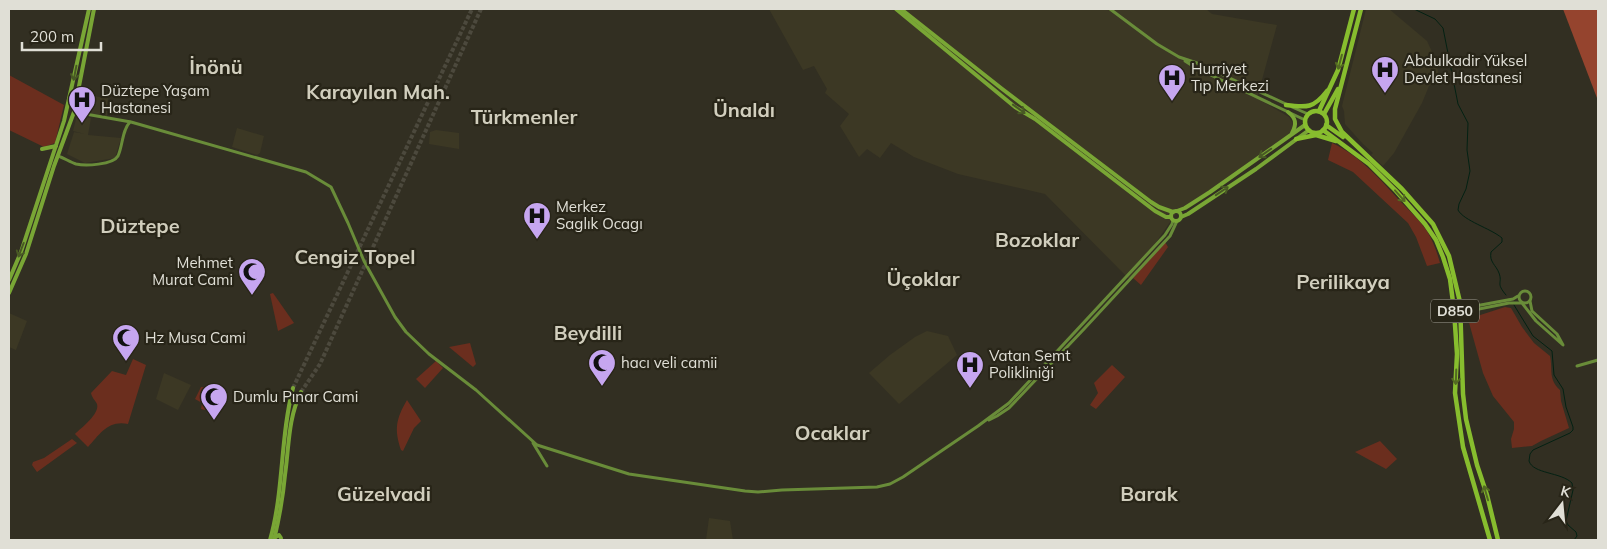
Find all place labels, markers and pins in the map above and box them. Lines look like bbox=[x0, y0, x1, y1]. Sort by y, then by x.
place label: Abdulkadir Yüksel Devlet Hastanesi bbox=[1404, 51, 1527, 87]
hospital icon: Abdulkadir Yüksel Devlet Hastanesi bbox=[1370, 55, 1400, 94]
place label: Hurriyet Tıp Merkezi bbox=[1191, 59, 1269, 95]
hospital icon: Hurriyet Tıp Merkezi bbox=[1157, 63, 1187, 102]
place label: Düztepe Yaşam Hastanesi bbox=[101, 81, 210, 117]
hospital icon: Düztepe Yaşam Hastanesi bbox=[67, 85, 97, 124]
place label: Merkez Saglık Ocagı bbox=[556, 197, 643, 233]
hospital icon: Merkez Saglık Ocagı bbox=[522, 201, 552, 240]
place label: Mehmet Murat Cami bbox=[152, 253, 233, 289]
mosque icon: Mehmet Murat Cami bbox=[237, 257, 267, 296]
mosque icon: Hz Musa Cami bbox=[111, 323, 141, 362]
place label: Hz Musa Cami bbox=[145, 328, 246, 347]
place label: Vatan Semt Polikliniği bbox=[989, 346, 1071, 382]
mosque icon: hacı veli camii bbox=[587, 348, 617, 387]
hospital icon: Vatan Semt Polikliniği bbox=[955, 350, 985, 389]
place label: hacı veli camii bbox=[621, 353, 717, 372]
mosque icon: Dumlu Pınar Cami bbox=[199, 382, 229, 421]
place label: Dumlu Pınar Cami bbox=[233, 387, 358, 406]

